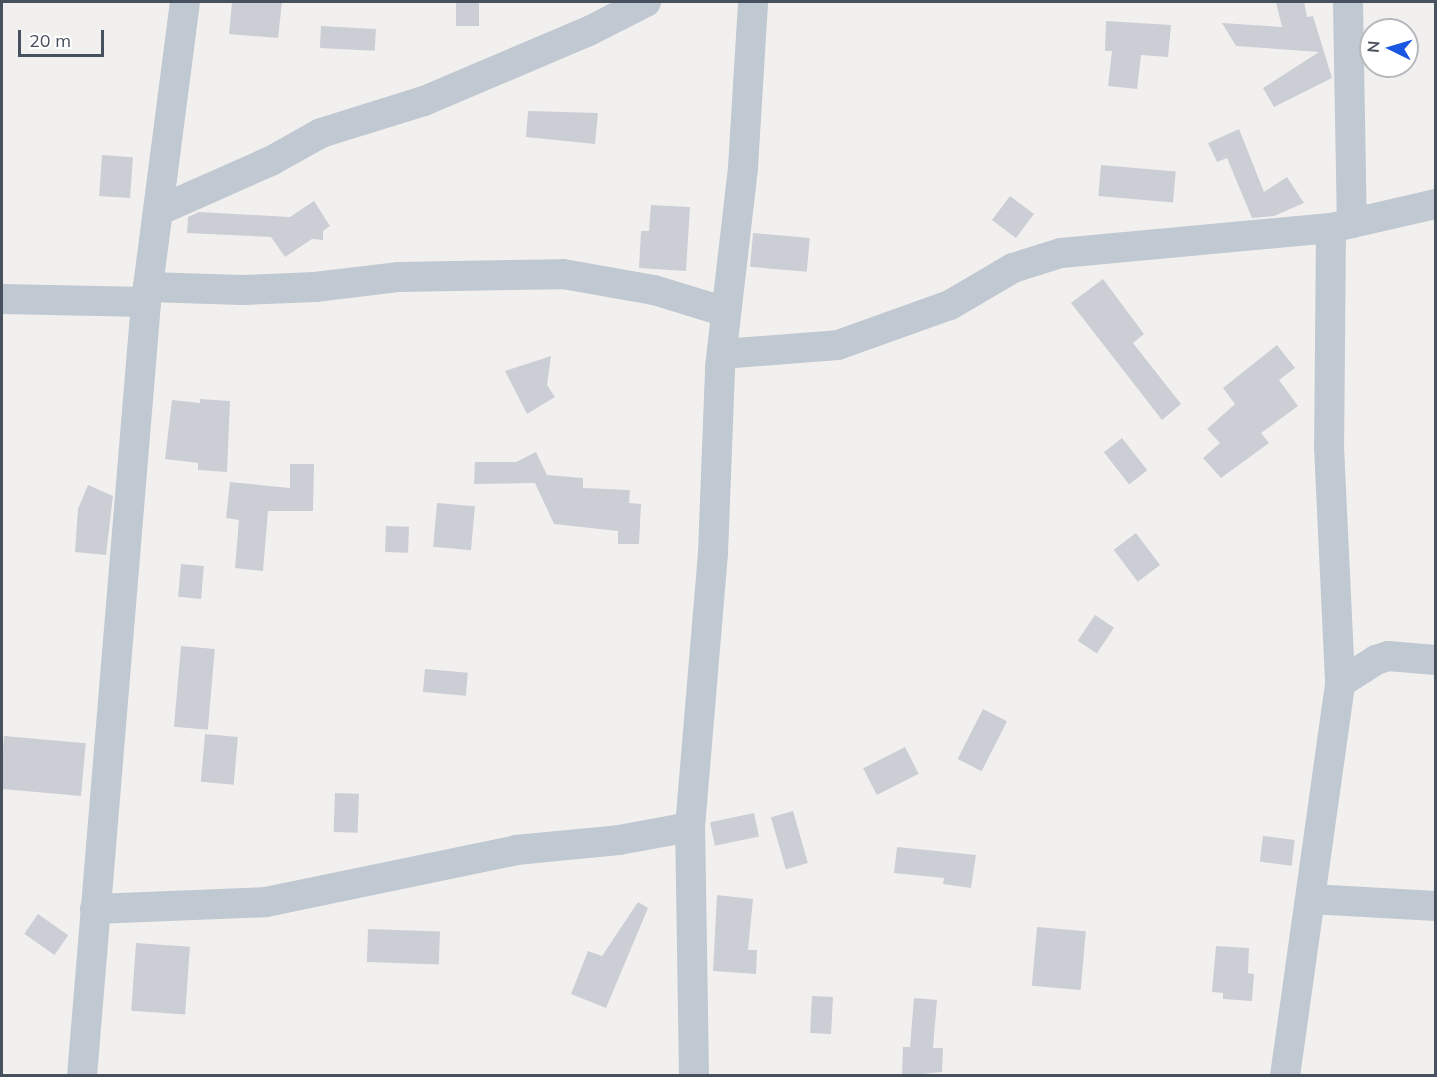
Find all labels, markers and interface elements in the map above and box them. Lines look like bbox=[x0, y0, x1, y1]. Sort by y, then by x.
scale bar bbox=[21, 18, 106, 56]
north arrow bbox=[1359, 18, 1419, 78]
text: 20 m bbox=[29, 29, 71, 52]
text: N bbox=[1363, 40, 1384, 54]

